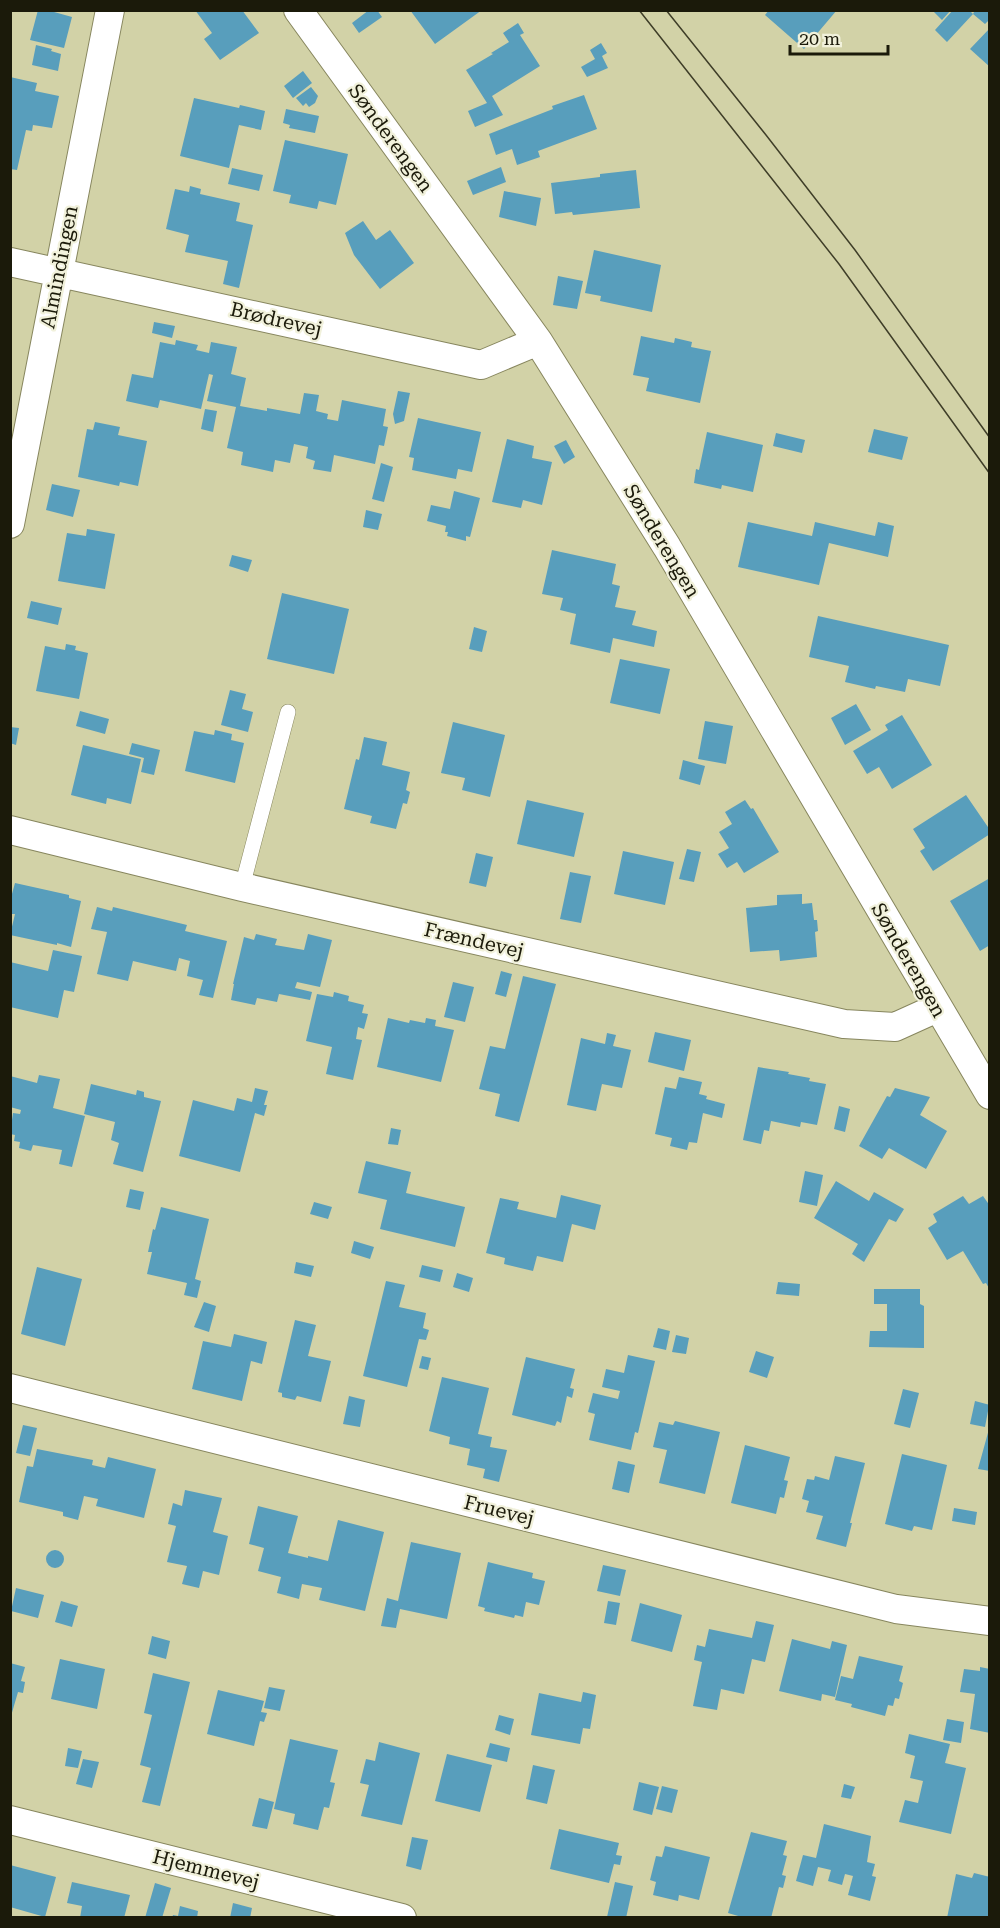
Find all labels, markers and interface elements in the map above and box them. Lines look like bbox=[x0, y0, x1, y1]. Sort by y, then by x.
scale bar bbox=[790, 18, 888, 56]
text: 20 m bbox=[799, 28, 840, 49]
street label: Sønderengen bbox=[344, 79, 438, 197]
street label: Almindingen bbox=[35, 203, 83, 331]
street label: Brødrevej bbox=[228, 297, 324, 341]
street label: Sønderengen bbox=[619, 480, 705, 602]
street label: Sønderengen bbox=[867, 898, 952, 1022]
street label: Frændevej bbox=[422, 917, 526, 963]
street label: Fruevej bbox=[461, 1490, 537, 1530]
street label: Hjemmevej bbox=[150, 1844, 262, 1894]

